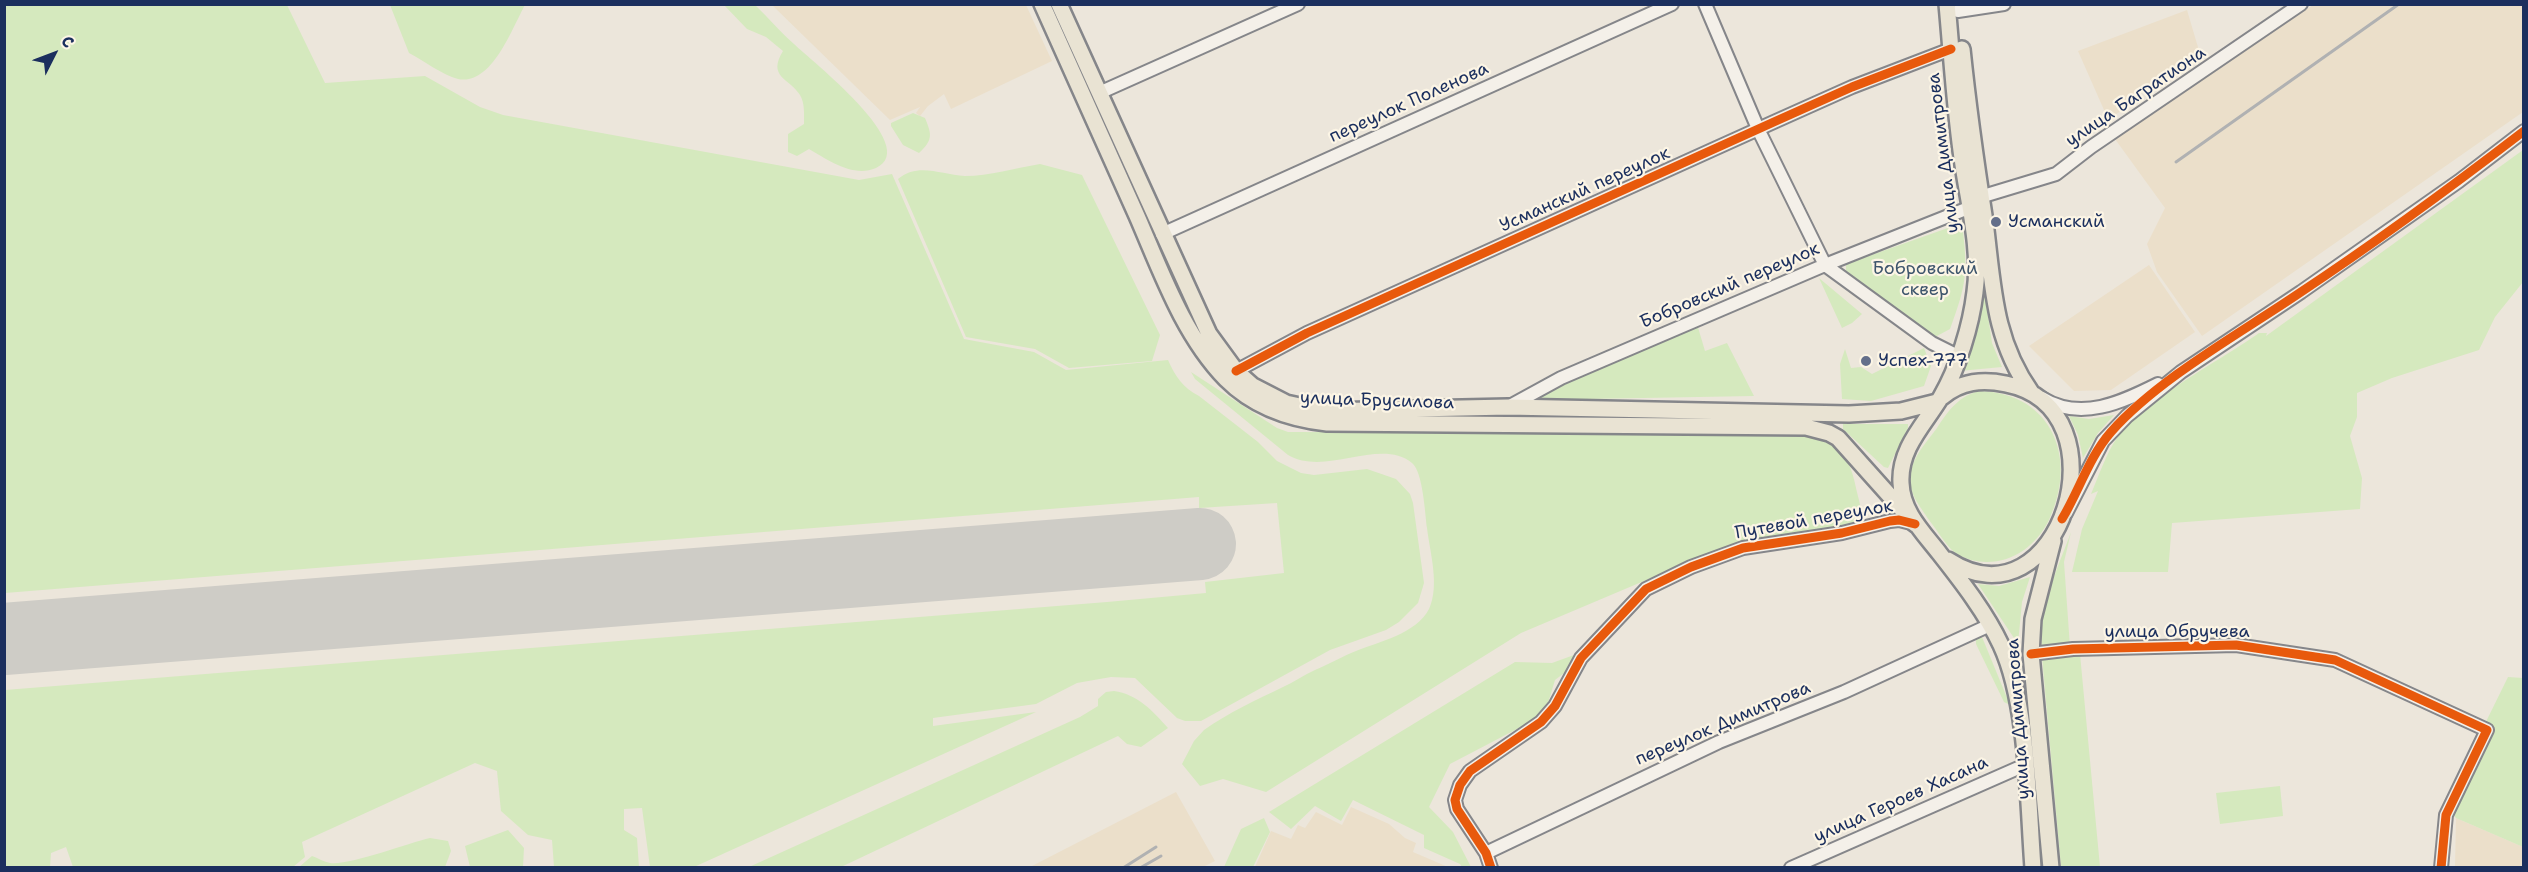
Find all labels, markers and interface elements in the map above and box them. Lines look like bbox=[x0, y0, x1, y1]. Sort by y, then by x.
north arrow bbox=[24, 24, 84, 84]
text: С bbox=[57, 31, 79, 52]
street label: улица Багратиона bbox=[2062, 42, 2210, 152]
street label: переулок Поленова bbox=[1326, 58, 1492, 148]
street label: улица Димитрова bbox=[1923, 72, 1965, 234]
street label: Усманский переулок bbox=[1497, 143, 1673, 237]
place label: Усманский bbox=[2008, 211, 2105, 233]
marker: Усманский bbox=[1989, 215, 2003, 229]
street label: Бобровский переулок bbox=[1637, 238, 1823, 334]
park label: Бобровский сквер bbox=[1872, 258, 1978, 300]
place label: Успех-777 bbox=[1878, 350, 1968, 372]
marker: Успех-777 bbox=[1859, 354, 1873, 368]
street label: улица Брусилова bbox=[1299, 388, 1455, 414]
street label: Путевой переулок bbox=[1733, 495, 1895, 545]
street label: улица Обручева bbox=[2104, 621, 2250, 643]
street label: улица Димитрова bbox=[2003, 638, 2035, 800]
street label: переулок Димитрова bbox=[1632, 677, 1814, 771]
street label: улица Героев Хасана bbox=[1811, 752, 1991, 848]

